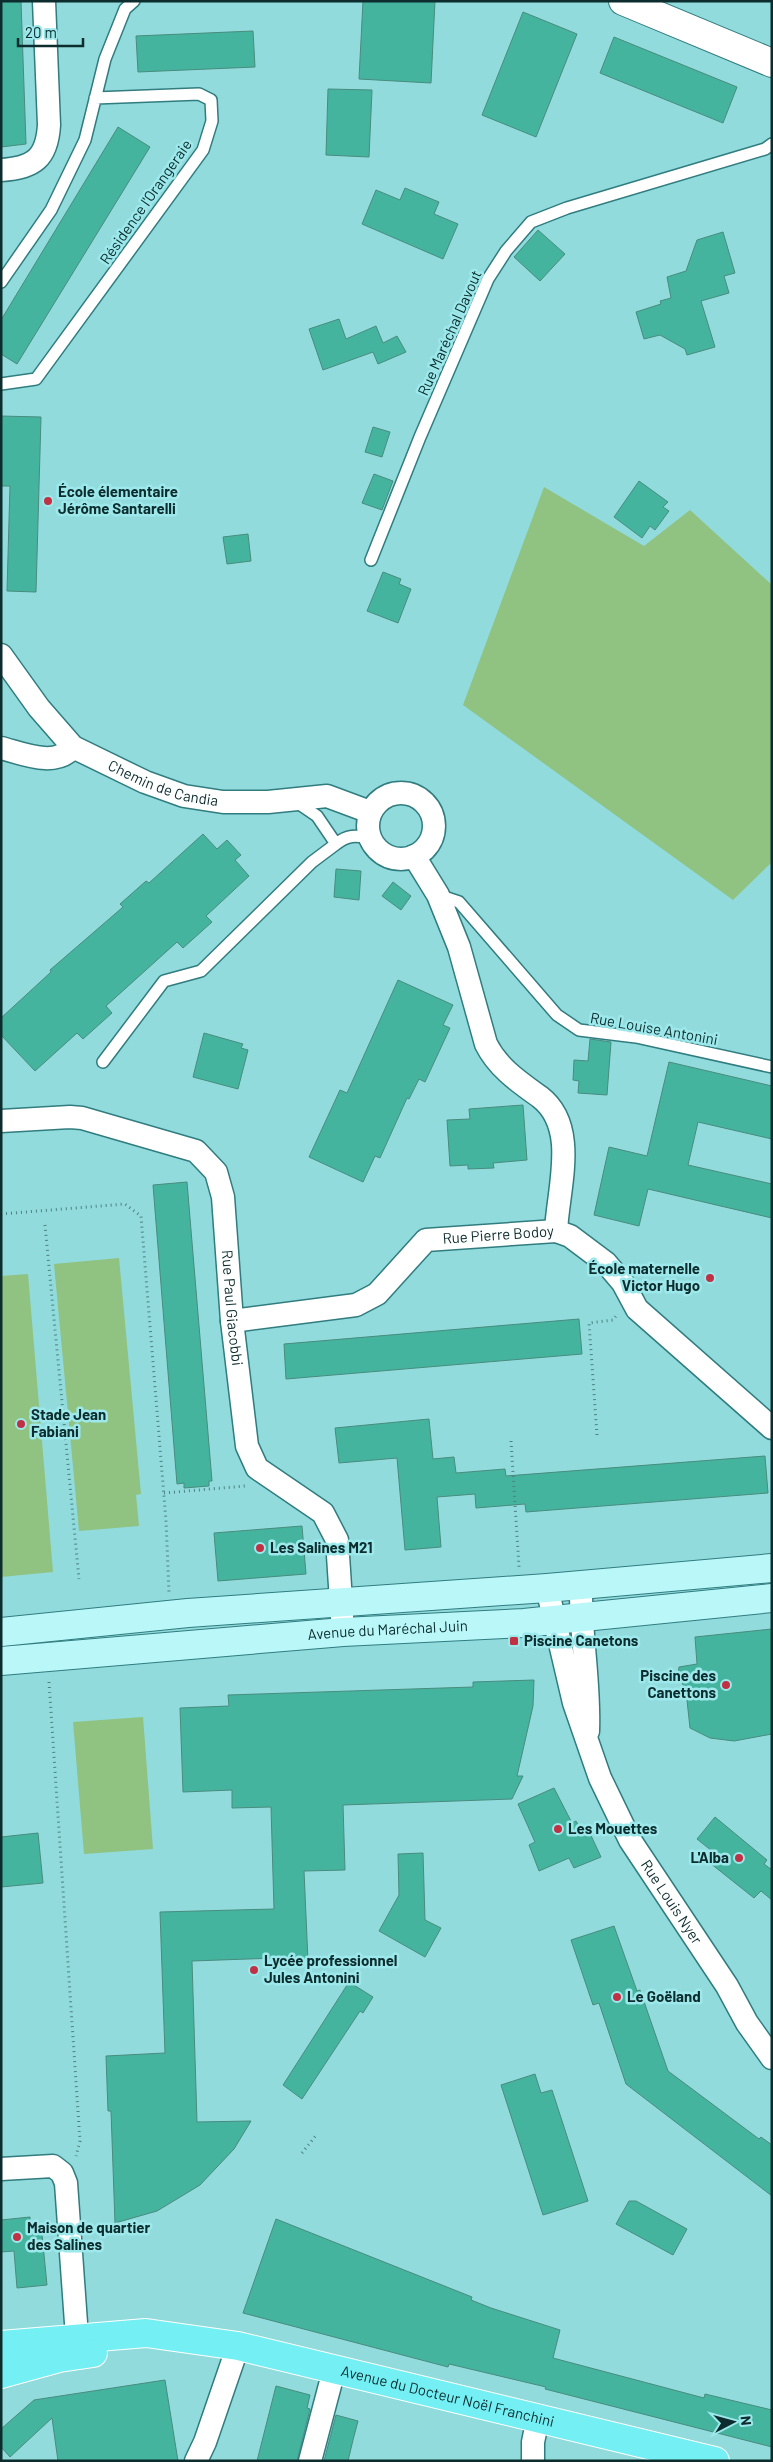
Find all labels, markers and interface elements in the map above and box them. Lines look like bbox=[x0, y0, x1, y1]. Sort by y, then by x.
scale bar bbox=[18, 15, 82, 47]
text: 20 m bbox=[25, 23, 57, 41]
street label: Résidence l'Orangeraie bbox=[95, 136, 195, 267]
street label: Rue Maréchal Davout bbox=[413, 267, 485, 398]
place label: École élementaire Jérôme Santarelli bbox=[58, 482, 178, 517]
marker: École élementaire Jérôme Santarelli bbox=[42, 495, 54, 507]
street label: Chemin de Candia bbox=[106, 756, 220, 809]
street label: Rue Louise Antonini bbox=[589, 1008, 719, 1048]
street label: Rue Pierre Bodoy bbox=[442, 1221, 554, 1247]
street label: Rue Paul Giacobbi bbox=[219, 1249, 247, 1367]
place label: École maternelle Victor Hugo bbox=[588, 1259, 700, 1294]
marker: École maternelle Victor Hugo bbox=[704, 1272, 716, 1284]
place label: Stade Jean Fabiani bbox=[31, 1405, 106, 1440]
marker: Stade Jean Fabiani bbox=[15, 1418, 27, 1430]
place label: Les Salines M21 bbox=[270, 1538, 373, 1556]
marker: Les Salines M21 bbox=[254, 1542, 266, 1554]
street label: Avenue du Maréchal Juin bbox=[307, 1616, 468, 1643]
place label: Piscine Canetons bbox=[524, 1631, 639, 1649]
marker: Piscine Canetons bbox=[508, 1635, 520, 1647]
place label: Piscine des Canettons bbox=[640, 1666, 716, 1701]
marker: Piscine des Canettons bbox=[720, 1679, 732, 1691]
place label: Les Mouettes bbox=[568, 1819, 658, 1837]
marker: Les Mouettes bbox=[552, 1823, 564, 1835]
place label: L'Alba bbox=[691, 1848, 729, 1866]
marker: L'Alba bbox=[733, 1852, 745, 1864]
street label: Rue Louis Nyer bbox=[638, 1856, 707, 1948]
place label: Lycée professionnel Jules Antonini bbox=[264, 1951, 398, 1986]
marker: Lycée professionnel Jules Antonini bbox=[248, 1964, 260, 1976]
place label: Le Goëland bbox=[627, 1987, 701, 2005]
marker: Le Goëland bbox=[611, 1991, 623, 2003]
place label: Maison de quartier des Salines bbox=[27, 2218, 150, 2253]
marker: Maison de quartier des Salines bbox=[11, 2231, 23, 2243]
street label: Avenue du Docteur Noël Franchini bbox=[339, 2361, 556, 2430]
north arrow bbox=[708, 2397, 758, 2447]
text: N bbox=[737, 2415, 755, 2426]

